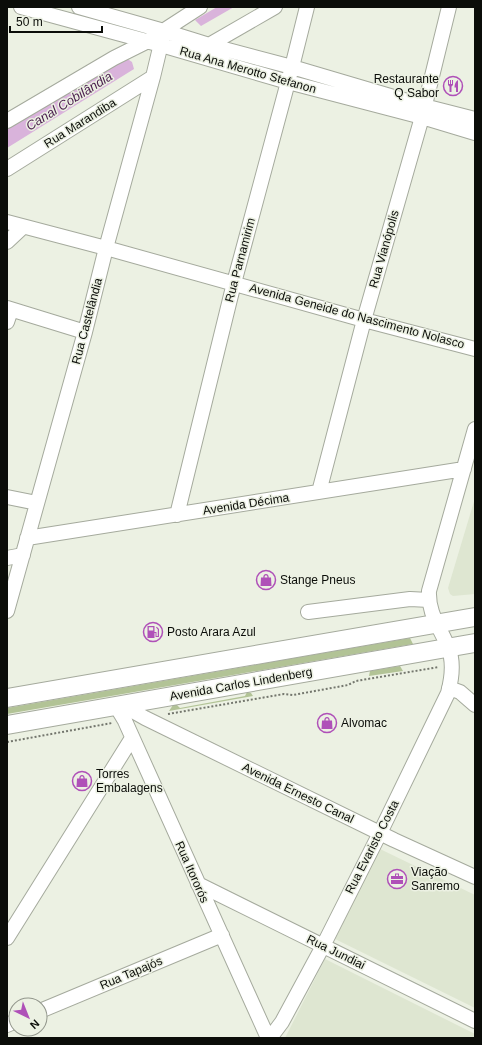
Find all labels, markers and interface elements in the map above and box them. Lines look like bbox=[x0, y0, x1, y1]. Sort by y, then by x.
scale bar bbox=[10, 8, 102, 34]
text: 50 m bbox=[16, 15, 43, 29]
street label: Rua Ana Merotto Stefanon bbox=[178, 44, 318, 96]
water label: Canal Cobilândia bbox=[23, 68, 115, 134]
place label: Restaurante Q Sabor bbox=[374, 72, 439, 100]
restaurant icon: Restaurante Q Sabor bbox=[442, 75, 464, 97]
street label: Rua Marandiba bbox=[41, 95, 119, 151]
street label: Rua Vianópolis bbox=[366, 208, 402, 290]
street label: Rua Parnamirim bbox=[222, 216, 258, 304]
street label: Rua Castelândia bbox=[69, 276, 105, 366]
street label: Avenida Geneide do Nascimento Nolasco bbox=[248, 281, 466, 352]
street label: Avenida Décima bbox=[202, 490, 290, 518]
shop icon: Stange Pneus bbox=[255, 569, 277, 591]
place label: Stange Pneus bbox=[280, 573, 355, 587]
fuel station icon: Posto Arara Azul bbox=[142, 621, 164, 643]
place label: Posto Arara Azul bbox=[167, 625, 256, 639]
street label: Avenida Carlos Lindenberg bbox=[169, 665, 313, 703]
shop icon: Alvomac bbox=[316, 712, 338, 734]
place label: Alvomac bbox=[341, 716, 387, 730]
street label: Avenida Ernesto Canal bbox=[240, 760, 356, 826]
place label: Torres Embalagens bbox=[96, 767, 163, 795]
shop icon: Torres Embalagens bbox=[71, 770, 93, 792]
street label: Rua Evaristo Costa bbox=[342, 797, 402, 896]
street label: Rua Itororós bbox=[172, 839, 212, 905]
place label: Viação Sanremo bbox=[411, 865, 460, 893]
office icon: Viação Sanremo bbox=[386, 868, 408, 890]
street label: Rua Jundiai bbox=[304, 932, 368, 972]
street label: Rua Tapajós bbox=[98, 954, 164, 992]
north arrow bbox=[8, 997, 48, 1037]
text: N bbox=[28, 1017, 42, 1031]

